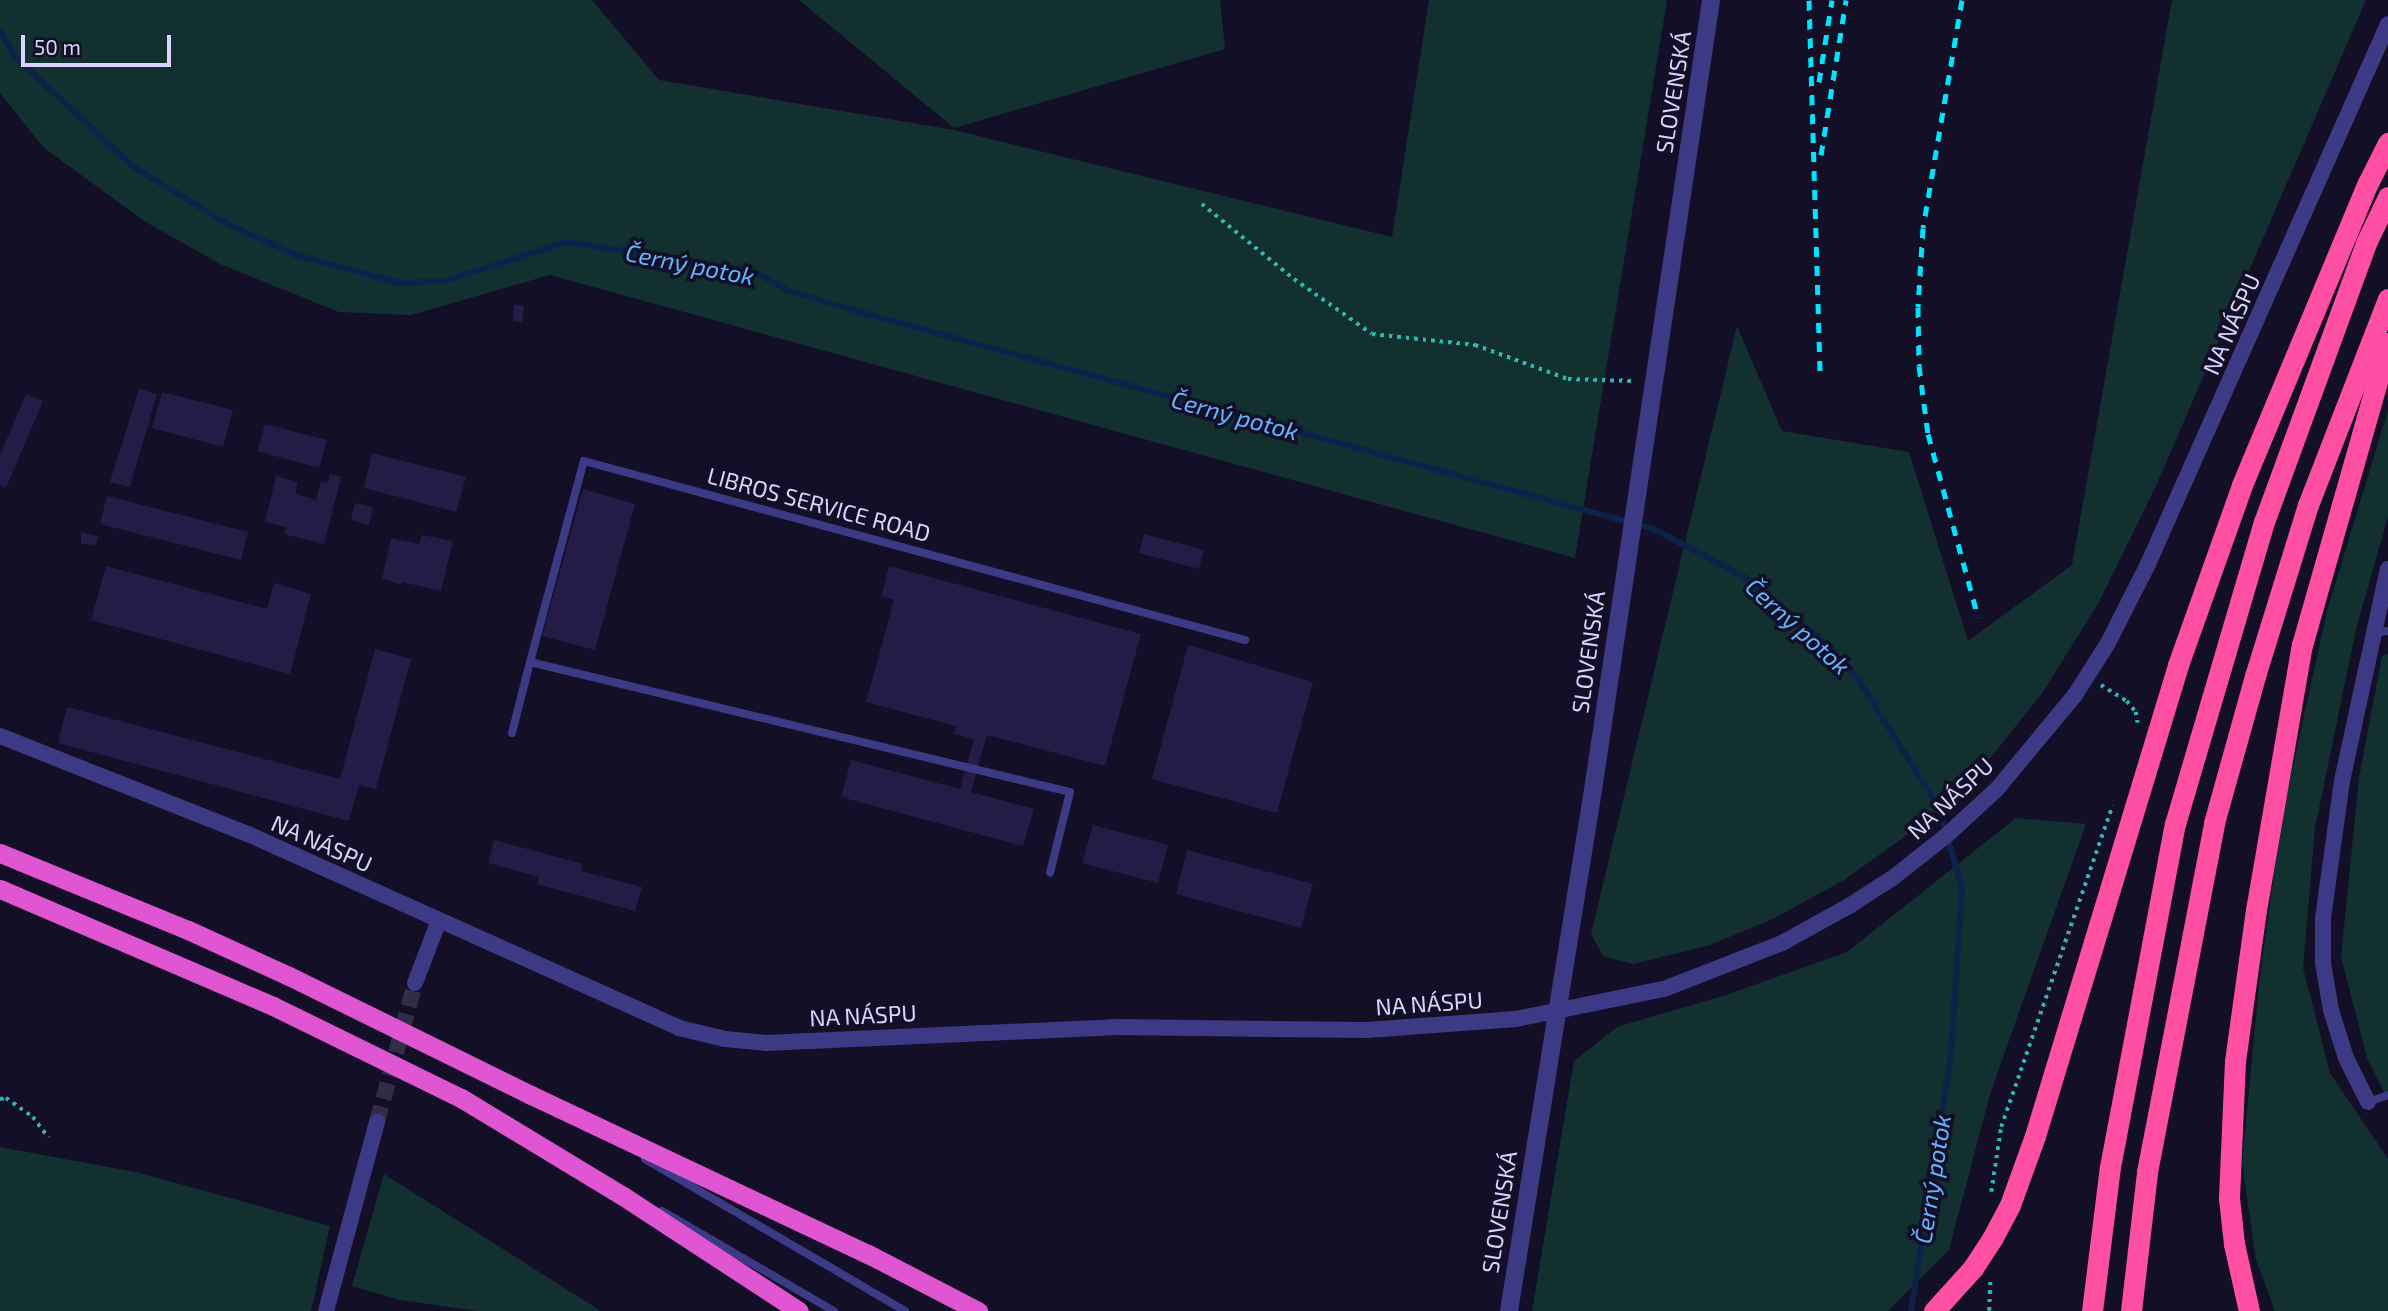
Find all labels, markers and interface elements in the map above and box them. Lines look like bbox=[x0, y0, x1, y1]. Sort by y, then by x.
scale bar bbox=[24, 21, 175, 65]
street label: SLOVENSKÁ bbox=[1650, 29, 1696, 155]
text: 50 m bbox=[34, 34, 81, 59]
water label: Černý potok bbox=[623, 237, 757, 291]
street label: NA NÁSPU bbox=[2196, 269, 2266, 379]
water label: Černý potok bbox=[1168, 384, 1302, 446]
street label: LIBROS SERVICE ROAD bbox=[704, 461, 934, 547]
water label: Černý potok bbox=[1740, 572, 1856, 680]
street label: SLOVENSKÁ bbox=[1566, 589, 1610, 715]
street label: NA NÁSPU bbox=[1901, 751, 1999, 845]
street label: NA NÁSPU bbox=[267, 808, 377, 878]
street label: NA NÁSPU bbox=[1374, 985, 1484, 1021]
street label: NA NÁSPU bbox=[808, 998, 918, 1032]
water label: Černý potok bbox=[1908, 1112, 1956, 1246]
street label: SLOVENSKÁ bbox=[1476, 1149, 1522, 1275]

